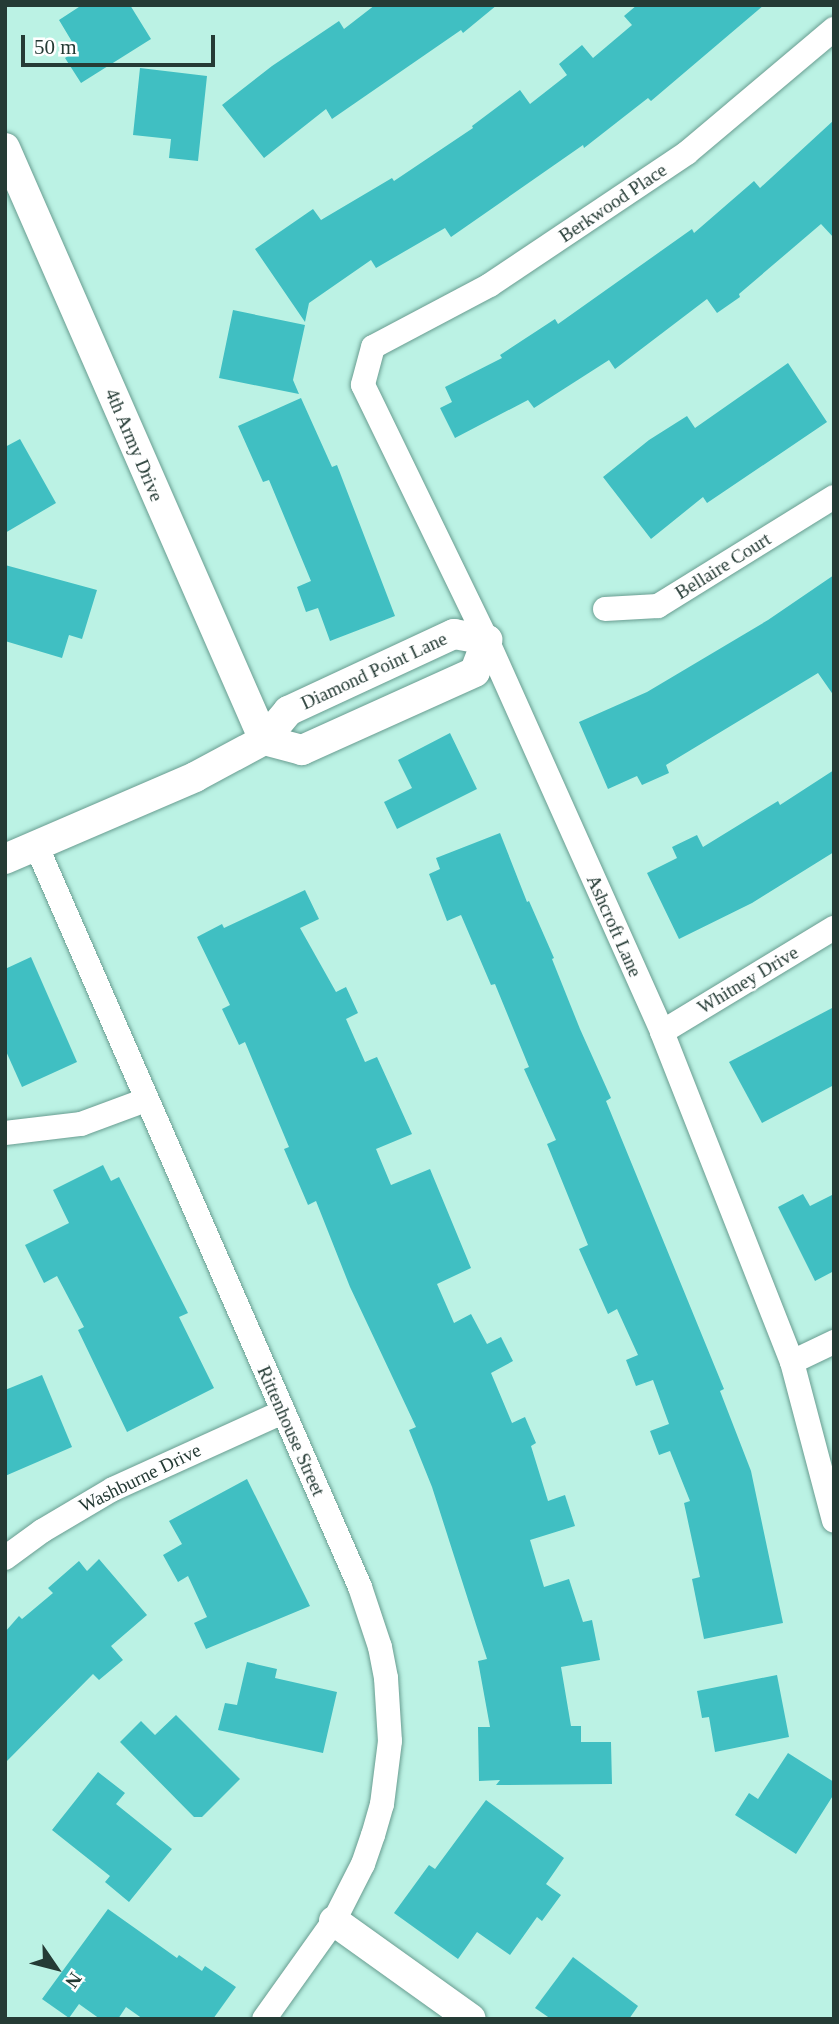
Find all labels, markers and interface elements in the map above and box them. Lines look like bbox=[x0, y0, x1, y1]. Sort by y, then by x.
scale bar bbox=[24, 21, 219, 65]
text: 50 m bbox=[34, 35, 77, 59]
street label: Berkwood Place bbox=[555, 159, 671, 247]
street label: 4th Army Drive bbox=[100, 385, 168, 505]
street label: Bellaire Court bbox=[671, 528, 775, 604]
street label: Diamond Point Lane bbox=[297, 627, 451, 715]
street label: Ashcroft Lane bbox=[581, 871, 647, 981]
street label: Whitney Drive bbox=[694, 941, 802, 1019]
street label: Rittenhouse Street bbox=[252, 1362, 330, 1500]
street label: Washburne Drive bbox=[75, 1439, 205, 1517]
north arrow bbox=[21, 1933, 91, 2003]
text: N bbox=[61, 1969, 86, 1992]

